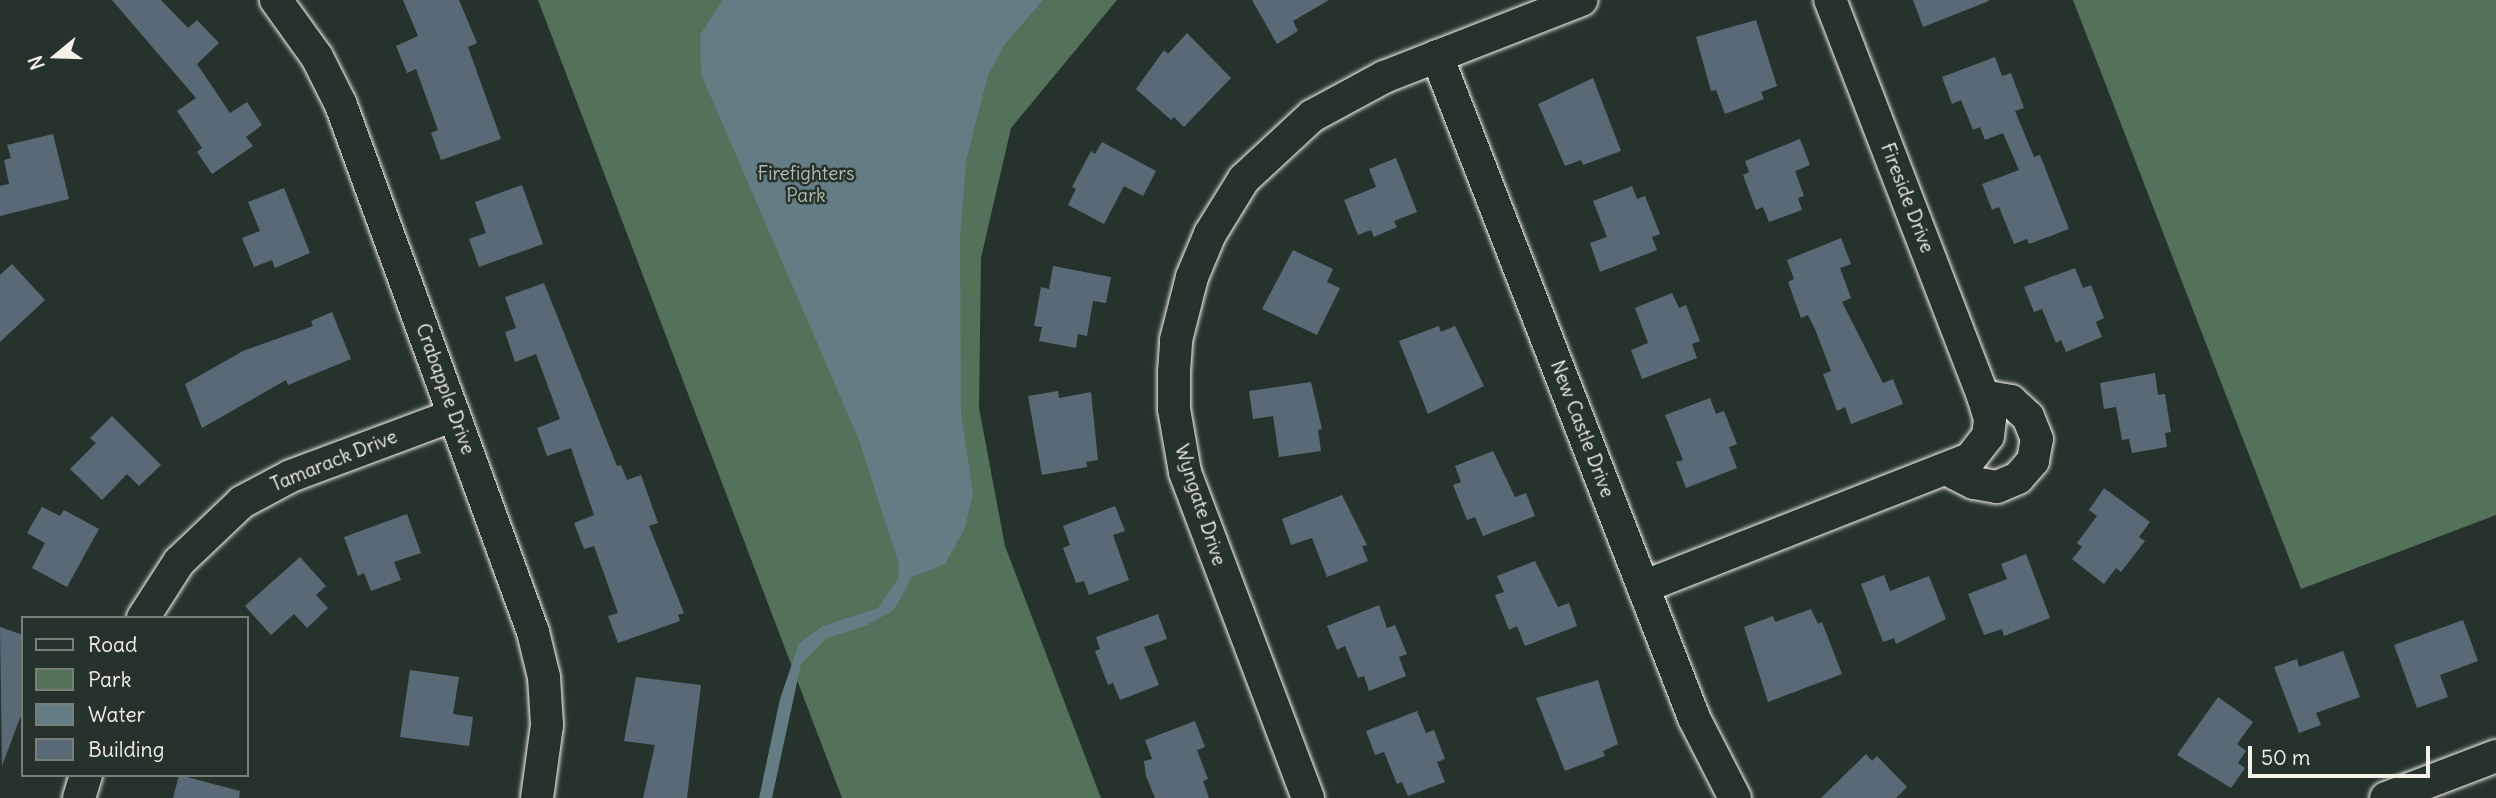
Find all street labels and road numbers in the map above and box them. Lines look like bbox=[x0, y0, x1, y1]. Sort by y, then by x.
street label: Fireside Drive bbox=[1876, 140, 1938, 256]
street label: Crabapple Drive bbox=[411, 320, 479, 458]
street label: New Castle Drive bbox=[1545, 357, 1619, 501]
street label: Tamarack Drive bbox=[268, 425, 400, 497]
street label: Wyngate Drive bbox=[1170, 442, 1230, 568]

